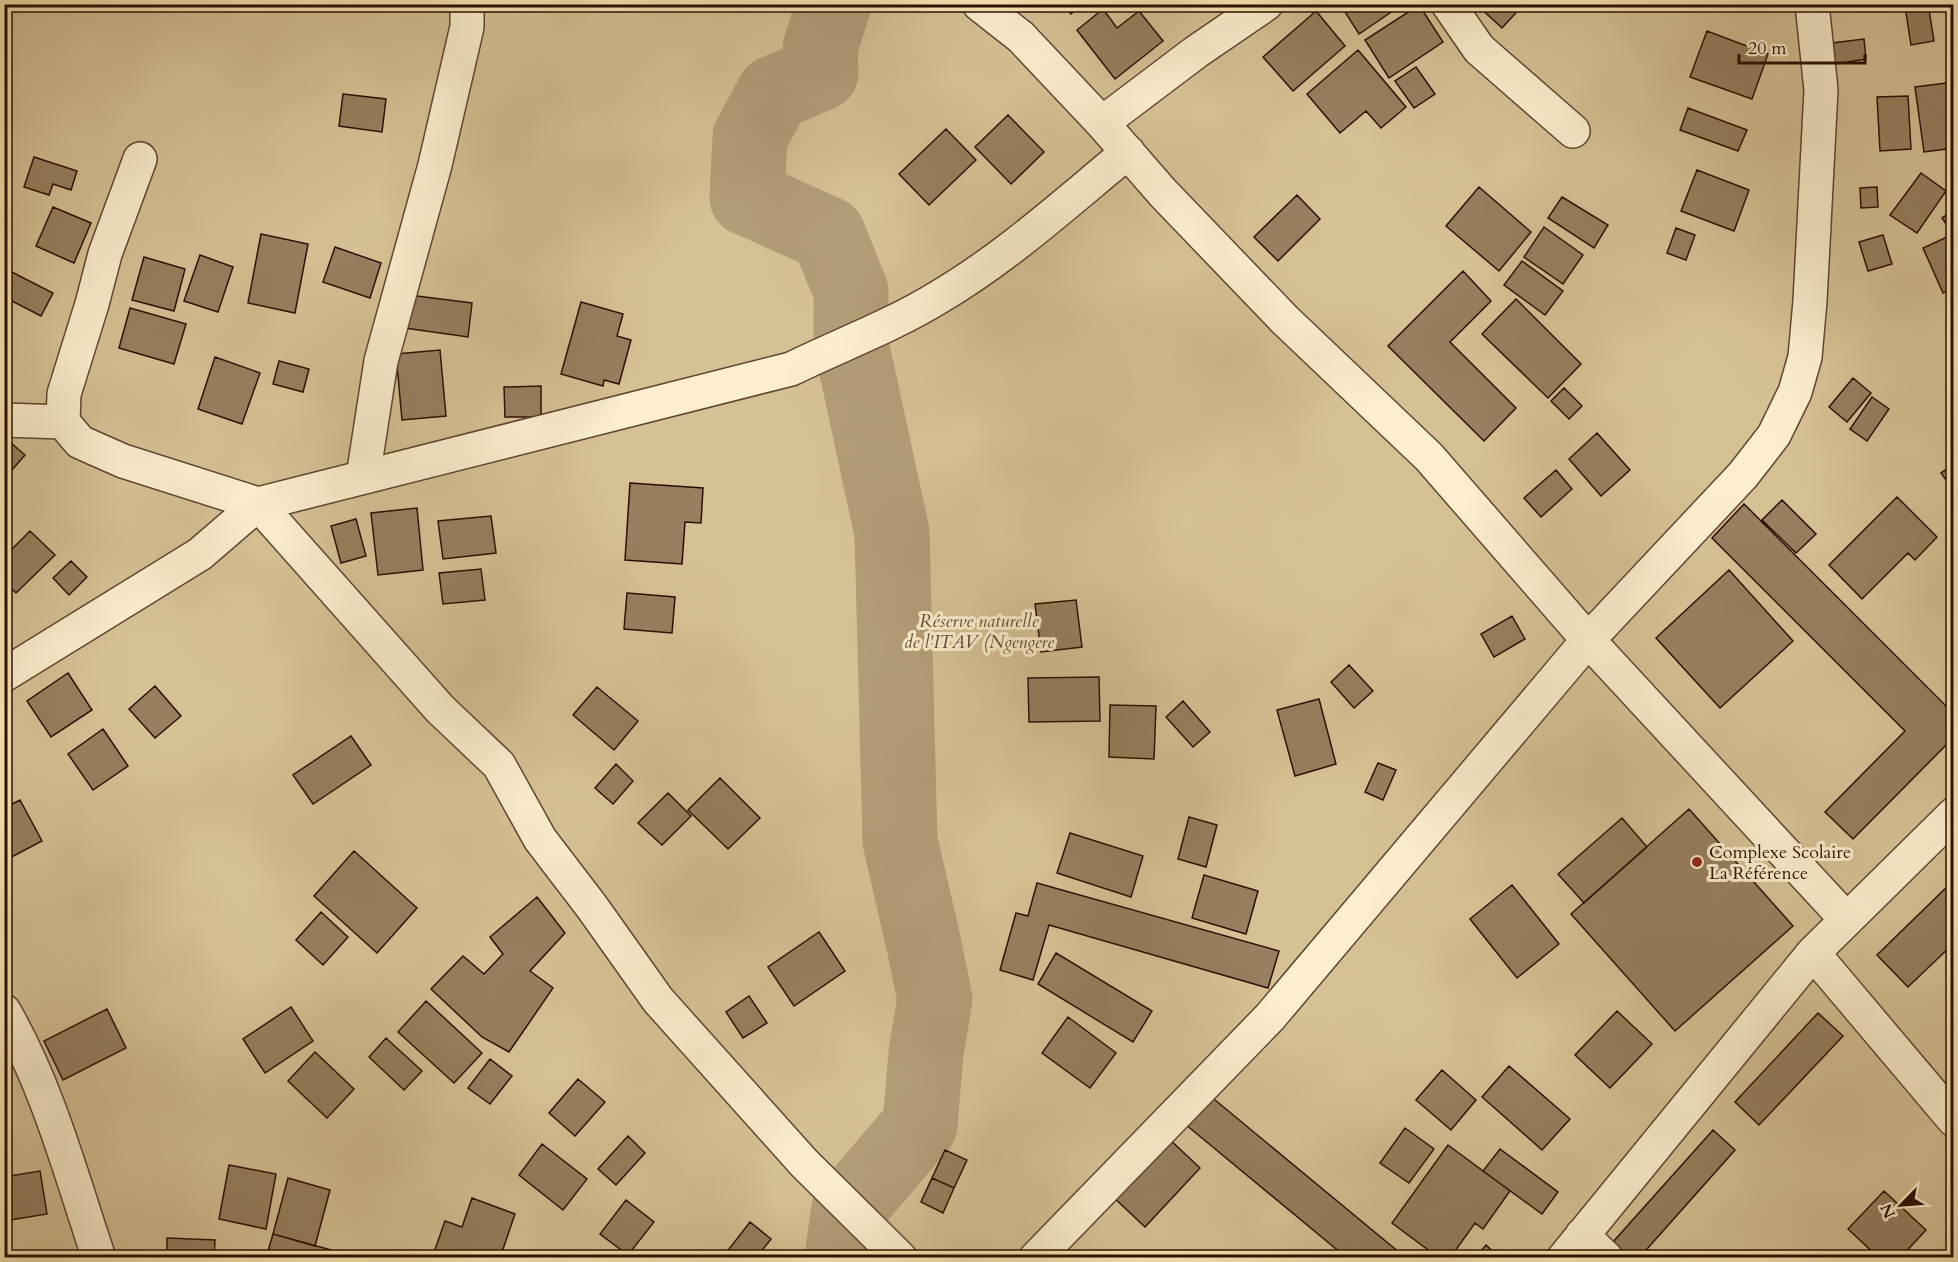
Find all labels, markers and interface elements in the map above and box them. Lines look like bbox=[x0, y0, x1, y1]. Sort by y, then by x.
scale bar bbox=[1739, 27, 1865, 65]
text: 20 m bbox=[1748, 36, 1787, 61]
park label: Réserve naturelle de l'ITAV (Ngengere bbox=[904, 609, 1055, 655]
place label: Complexe Scolaire La Référence bbox=[1709, 840, 1851, 886]
marker: Complexe Scolaire La Référence bbox=[1690, 855, 1704, 869]
north arrow bbox=[1871, 1175, 1931, 1235]
text: N bbox=[1875, 1200, 1901, 1222]

